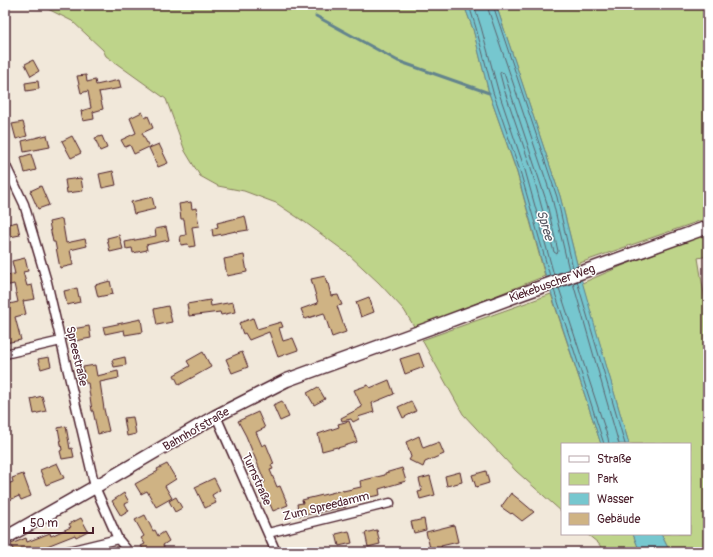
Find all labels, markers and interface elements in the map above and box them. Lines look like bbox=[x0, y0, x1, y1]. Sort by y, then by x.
water label: Spree bbox=[533, 208, 558, 244]
street label: Kiekebuscher Weg bbox=[507, 261, 597, 306]
street label: Spreestraße bbox=[62, 325, 91, 388]
street label: Bahnhofstraße bbox=[160, 404, 232, 454]
legend bbox=[561, 443, 691, 535]
street label: Turnstraße bbox=[238, 451, 275, 508]
text: Straße bbox=[597, 452, 631, 467]
text: Park bbox=[597, 472, 618, 487]
street label: Zum Spreedamm bbox=[281, 488, 371, 524]
text: Wasser bbox=[597, 492, 634, 507]
scale bar bbox=[24, 509, 93, 535]
text: Gebäude bbox=[597, 512, 641, 527]
text: 50 m bbox=[30, 516, 58, 531]

